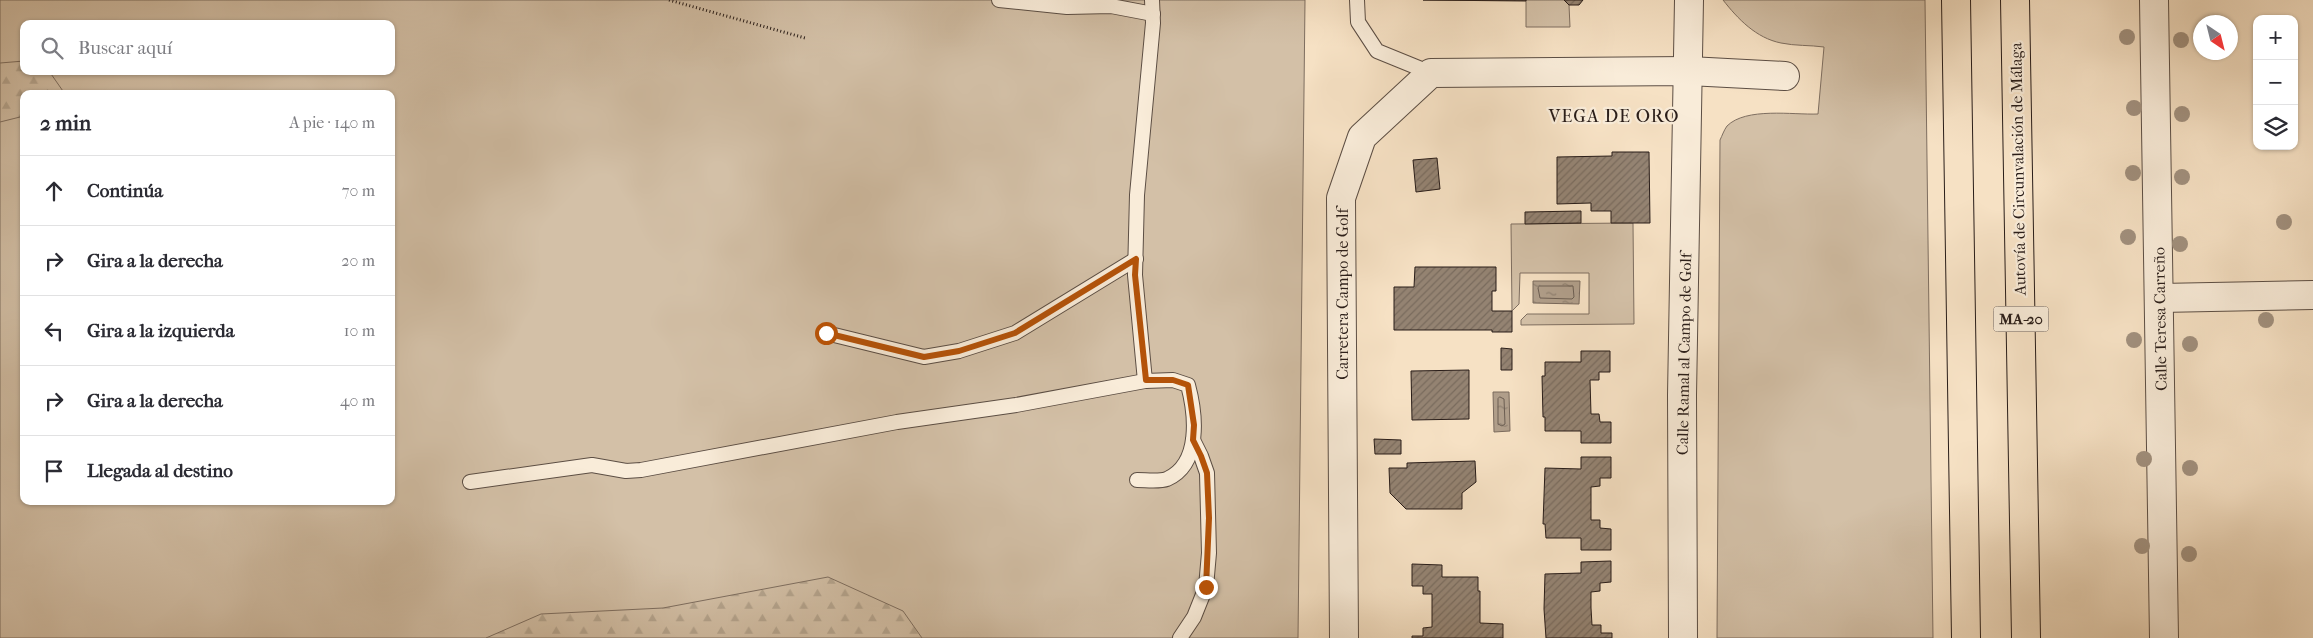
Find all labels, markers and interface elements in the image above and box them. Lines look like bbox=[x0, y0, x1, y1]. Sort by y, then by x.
north arrow bbox=[2193, 15, 2238, 60]
map controls bbox=[2253, 15, 2298, 150]
button: + bbox=[2253, 15, 2298, 60]
search box bbox=[20, 20, 395, 75]
icon: search bbox=[38, 34, 66, 62]
text: Buscar aquí bbox=[78, 37, 172, 59]
street label: Autovía de Circunvalación de Málaga bbox=[2006, 42, 2030, 297]
button: − bbox=[2253, 60, 2298, 105]
button: layers bbox=[2253, 105, 2298, 150]
district label: VEGA DE ORO bbox=[1547, 106, 1680, 127]
text: 2 min bbox=[40, 111, 91, 135]
text: A pie · 140 m bbox=[289, 113, 375, 132]
icon: ahead bbox=[40, 177, 68, 205]
text: Continúa bbox=[87, 180, 163, 202]
text: 70 m bbox=[342, 181, 375, 200]
street label: Carretera Campo de Golf bbox=[1333, 204, 1352, 380]
icon: right bbox=[40, 247, 68, 275]
street label: Calle Teresa Carreño bbox=[2149, 247, 2171, 391]
street label: Calle Ramal al Campo de Golf bbox=[1673, 249, 1695, 455]
text: Gira a la derecha bbox=[87, 250, 223, 272]
text: 20 m bbox=[341, 251, 375, 270]
road number: MA-20 bbox=[1994, 306, 2048, 332]
icon: left bbox=[40, 317, 68, 345]
text: Gira a la izquierda bbox=[87, 320, 234, 342]
text: 10 m bbox=[344, 321, 375, 340]
route start bbox=[815, 322, 838, 345]
icon: right bbox=[40, 387, 68, 415]
text: Gira a la derecha bbox=[87, 390, 223, 412]
text: 40 m bbox=[340, 391, 375, 410]
icon: arrive bbox=[40, 457, 68, 485]
text: Llegada al destino bbox=[87, 460, 233, 482]
route end bbox=[1195, 576, 1218, 599]

